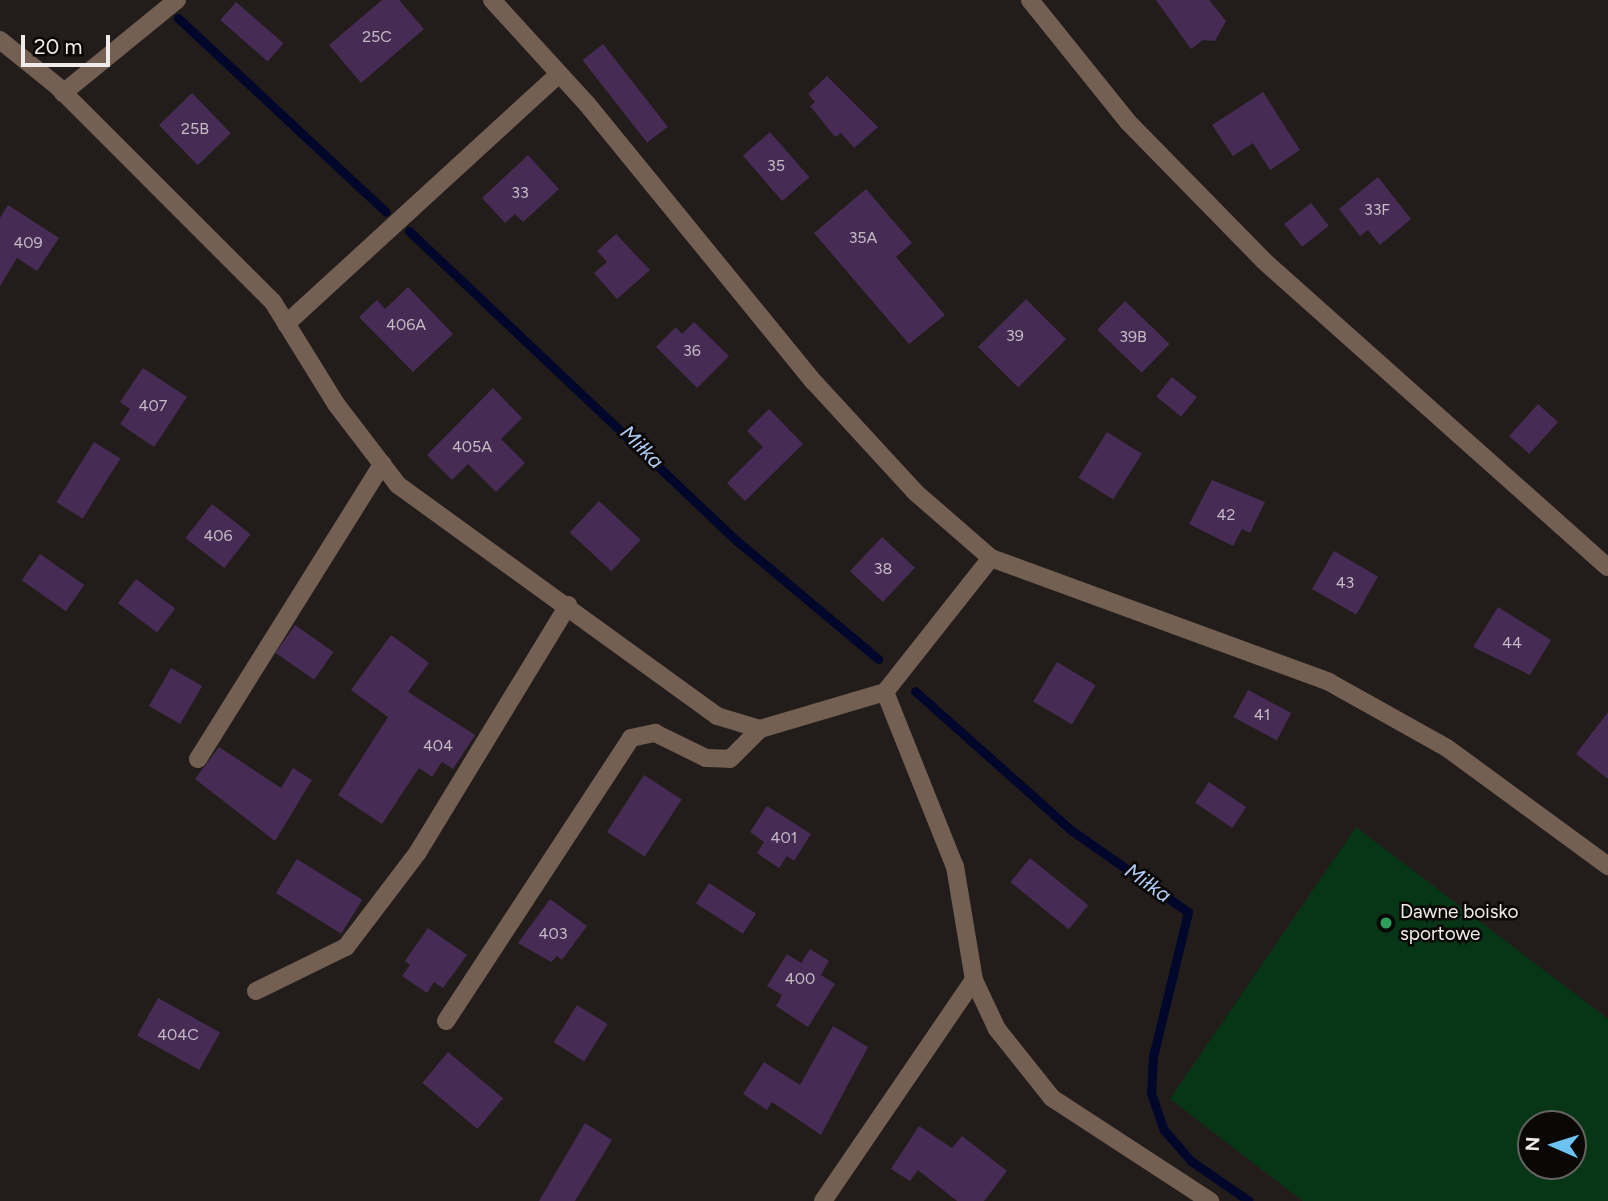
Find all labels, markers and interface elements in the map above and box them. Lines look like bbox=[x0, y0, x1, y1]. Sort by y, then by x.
scale bar bbox=[24, 21, 114, 65]
house number: 25C bbox=[362, 27, 392, 47]
text: 20 m bbox=[34, 34, 82, 59]
house number: 25B bbox=[181, 119, 209, 139]
house number: 35 bbox=[767, 156, 785, 176]
house number: 33 bbox=[511, 183, 529, 203]
house number: 33F bbox=[1364, 200, 1390, 220]
house number: 35A bbox=[849, 228, 877, 248]
house number: 409 bbox=[13, 233, 43, 253]
house number: 406A bbox=[386, 315, 426, 335]
house number: 39 bbox=[1006, 326, 1024, 346]
house number: 39B bbox=[1119, 327, 1147, 347]
house number: 36 bbox=[683, 341, 701, 361]
house number: 407 bbox=[139, 396, 167, 416]
water label: Miłka bbox=[615, 420, 669, 474]
house number: 405A bbox=[452, 437, 492, 457]
house number: 42 bbox=[1217, 505, 1235, 525]
house number: 406 bbox=[203, 526, 233, 546]
house number: 38 bbox=[874, 559, 892, 579]
house number: 43 bbox=[1336, 573, 1354, 593]
house number: 44 bbox=[1502, 633, 1522, 653]
house number: 41 bbox=[1254, 705, 1270, 725]
house number: 404 bbox=[423, 736, 453, 756]
house number: 401 bbox=[771, 828, 797, 848]
water label: Miłka bbox=[1120, 858, 1176, 908]
place label: Dawne boisko sportowe bbox=[1400, 901, 1519, 945]
marker: Dawne boisko sportowe bbox=[1378, 915, 1394, 931]
house number: 403 bbox=[539, 924, 567, 944]
house number: 400 bbox=[785, 969, 815, 989]
house number: 404C bbox=[157, 1025, 199, 1045]
north arrow bbox=[1517, 1110, 1587, 1180]
text: N bbox=[1521, 1136, 1544, 1152]

